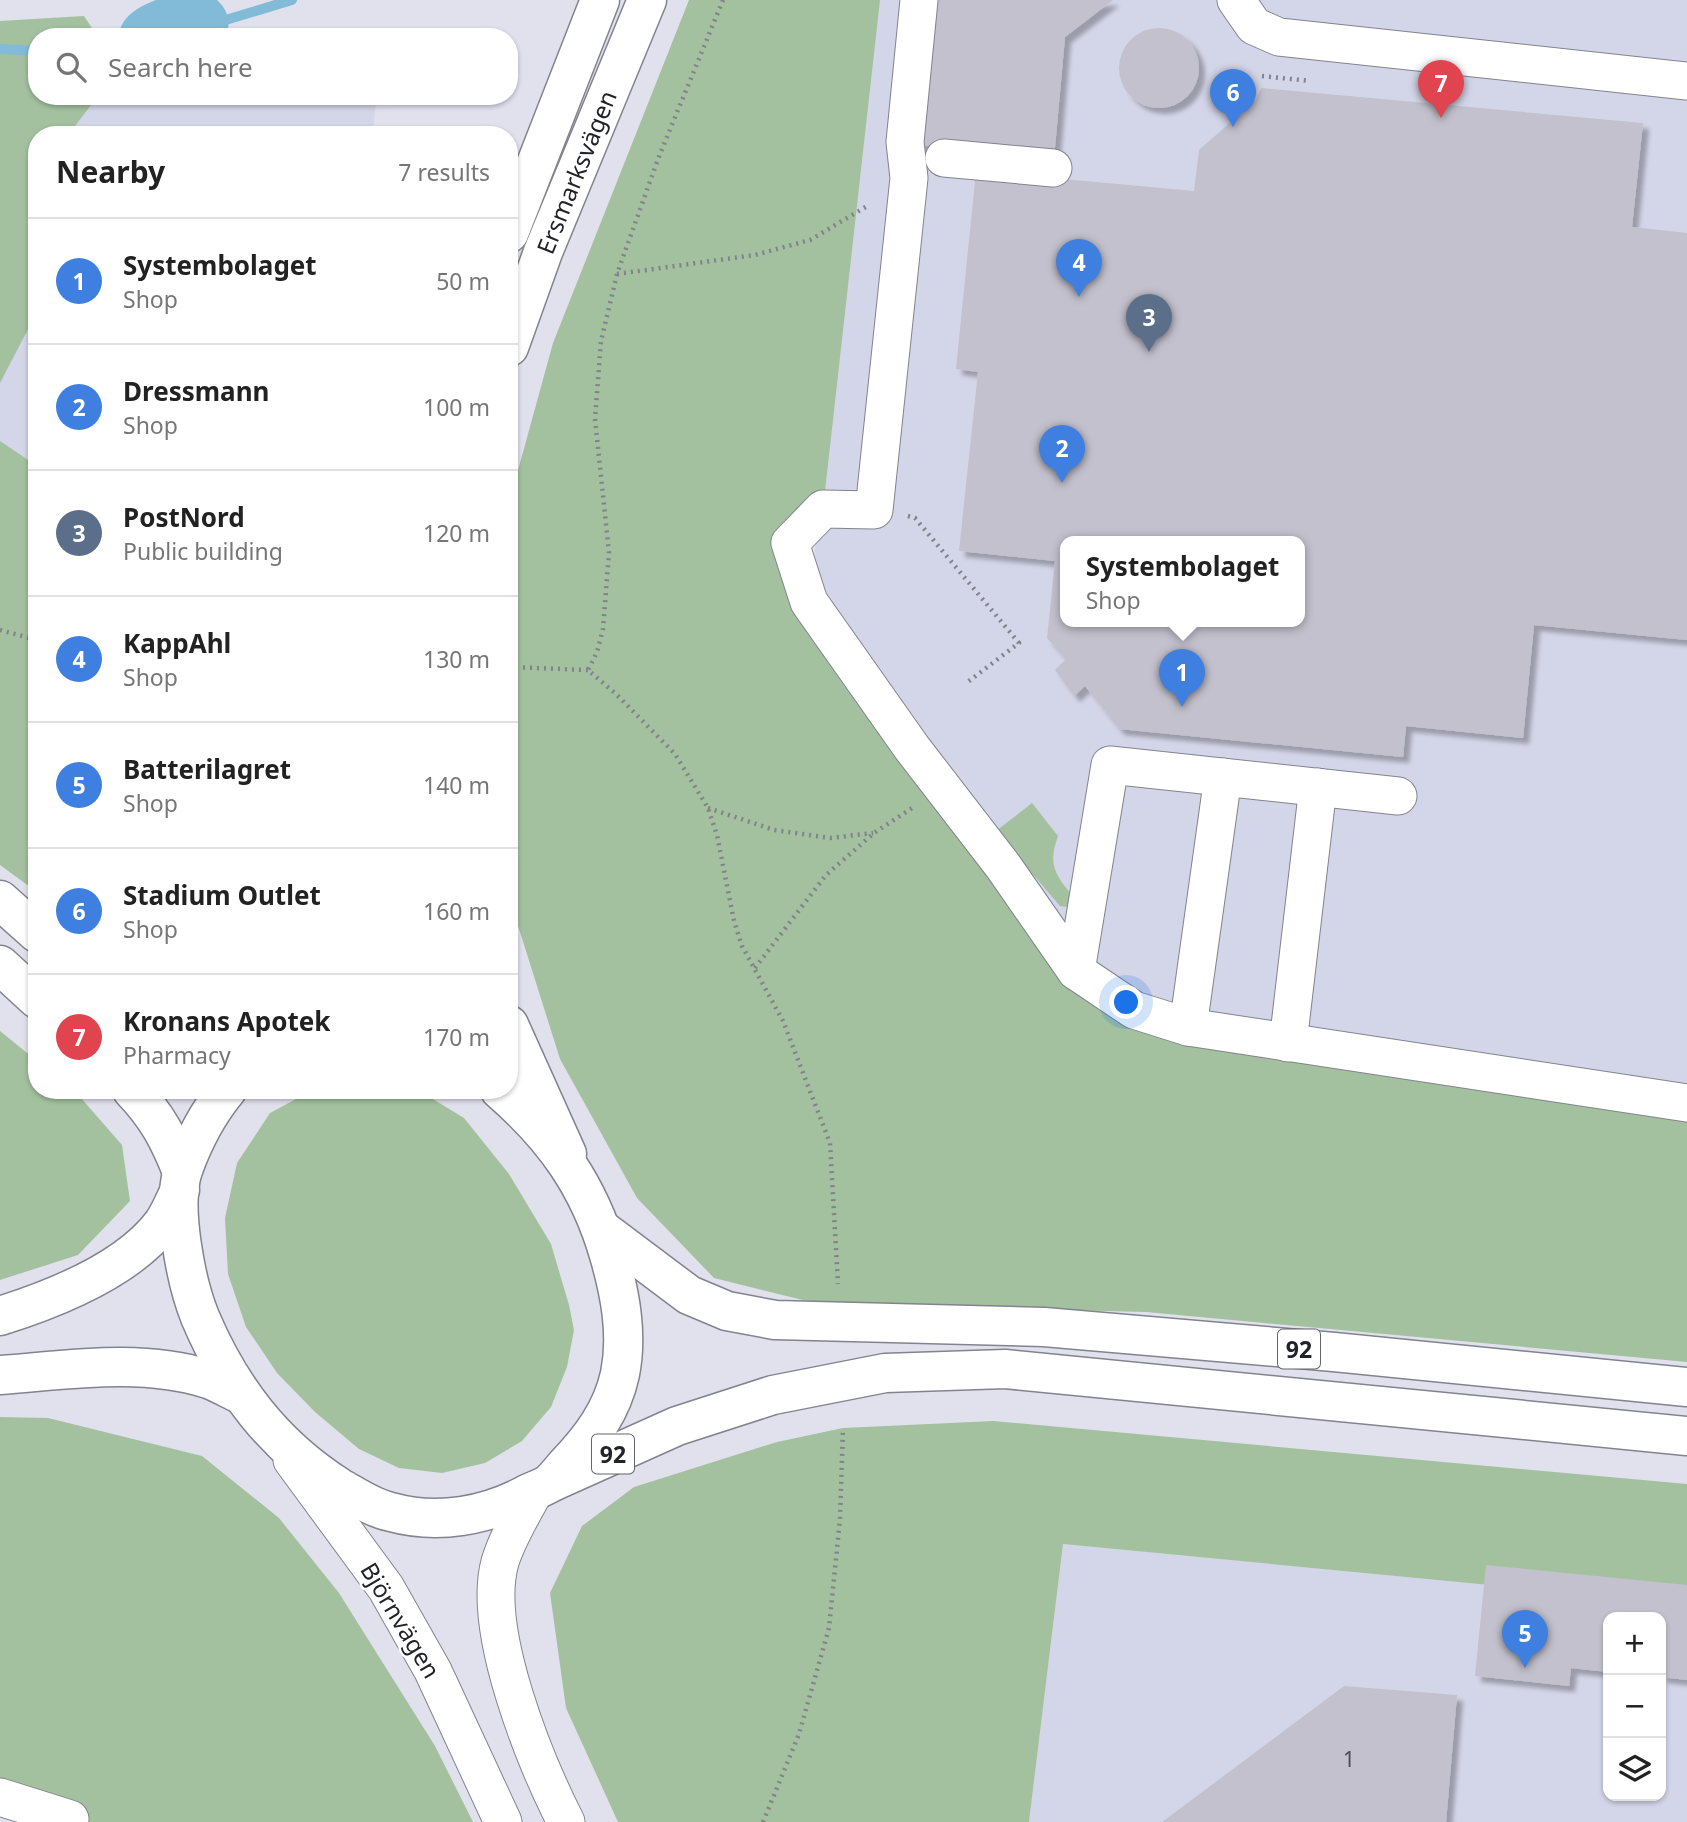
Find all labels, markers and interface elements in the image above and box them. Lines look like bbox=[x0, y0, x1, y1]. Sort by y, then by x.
search box bbox=[28, 28, 518, 105]
icon: search bbox=[52, 48, 90, 86]
text: Search here bbox=[108, 49, 253, 85]
pin: 7 bbox=[1418, 60, 1464, 118]
pin: 6 bbox=[1210, 69, 1256, 127]
street label: Ersmarksvägen bbox=[528, 85, 624, 259]
text: Nearby bbox=[56, 151, 165, 192]
text: 7 results bbox=[398, 156, 490, 188]
pin: 4 bbox=[1056, 239, 1102, 297]
text: Systembolaget bbox=[123, 247, 317, 283]
text: 1 bbox=[72, 265, 86, 297]
text: 50 m bbox=[436, 265, 490, 297]
text: Shop bbox=[123, 283, 178, 315]
pin: 3 bbox=[1126, 294, 1172, 352]
text: Dressmann bbox=[123, 373, 269, 409]
text: 2 bbox=[72, 391, 86, 423]
text: 100 m bbox=[423, 391, 490, 423]
text: Shop bbox=[123, 409, 178, 441]
pin: 2 bbox=[1039, 425, 1085, 483]
text: PostNord bbox=[123, 499, 245, 535]
text: 3 bbox=[72, 517, 86, 549]
text: 120 m bbox=[423, 517, 490, 549]
text: Public building bbox=[123, 535, 283, 567]
popup bbox=[1060, 536, 1305, 627]
text: Systembolaget bbox=[1086, 548, 1279, 584]
text: Shop bbox=[1086, 584, 1141, 616]
text: KappAhl bbox=[123, 625, 231, 661]
text: 4 bbox=[72, 643, 86, 675]
text: 130 m bbox=[423, 643, 490, 675]
pin: 1 bbox=[1159, 649, 1205, 707]
text: Shop bbox=[123, 661, 178, 693]
text: Batterilagret bbox=[123, 751, 291, 787]
text: 5 bbox=[72, 769, 86, 801]
text: 140 m bbox=[423, 769, 490, 801]
text: Shop bbox=[123, 787, 178, 819]
text: Stadium Outlet bbox=[123, 877, 321, 913]
text: 6 bbox=[72, 895, 86, 927]
text: 160 m bbox=[423, 895, 490, 927]
text: Shop bbox=[123, 913, 178, 945]
your location bbox=[1109, 985, 1143, 1019]
text: Kronans Apotek bbox=[123, 1003, 330, 1039]
text: 7 bbox=[72, 1021, 86, 1053]
text: 170 m bbox=[423, 1021, 490, 1053]
text: Pharmacy bbox=[123, 1039, 231, 1071]
road number: 92 bbox=[1278, 1330, 1320, 1368]
road number: 92 bbox=[592, 1434, 634, 1474]
street label: Björnvägen bbox=[353, 1556, 449, 1684]
pin: 5 bbox=[1502, 1610, 1548, 1668]
map controls bbox=[1603, 1612, 1666, 1801]
button: + bbox=[1603, 1612, 1666, 1675]
button: − bbox=[1603, 1675, 1666, 1738]
button: layers bbox=[1603, 1738, 1666, 1801]
house number: 1 bbox=[1343, 1745, 1355, 1773]

